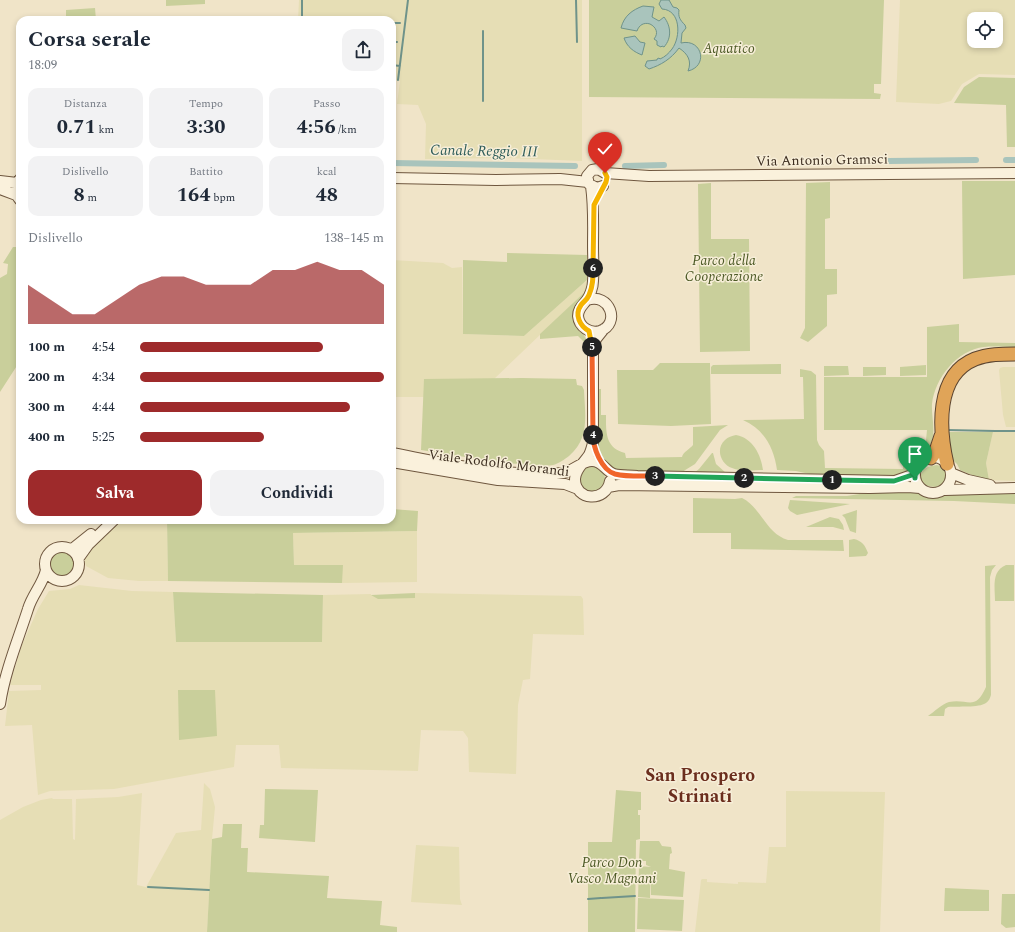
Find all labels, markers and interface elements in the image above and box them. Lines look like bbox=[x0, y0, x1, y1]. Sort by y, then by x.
map controls bbox=[967, 12, 1003, 48]
button: locate bbox=[967, 12, 1003, 48]
text: Corsa serale bbox=[28, 23, 151, 56]
button: share bbox=[342, 29, 384, 71]
park label: Aquatico bbox=[702, 38, 755, 59]
text: 18:09 bbox=[28, 55, 57, 75]
text: Distanza bbox=[64, 95, 107, 112]
text: Tempo bbox=[189, 95, 223, 112]
text: Passo bbox=[313, 95, 340, 112]
text: 0.71 bbox=[57, 112, 96, 142]
text: 3:30 bbox=[186, 112, 226, 142]
text: 4:56 bbox=[297, 112, 336, 142]
text: km bbox=[96, 121, 114, 138]
text: /km bbox=[336, 121, 357, 138]
pin bbox=[588, 132, 622, 173]
icon: check bbox=[594, 138, 616, 160]
water label: Canale Reggio III bbox=[430, 139, 539, 163]
street label: Via Antonio Gramsci bbox=[756, 148, 888, 172]
text: Dislivello bbox=[62, 163, 109, 180]
text: Battito bbox=[189, 163, 223, 180]
text: kcal bbox=[317, 163, 337, 180]
text: 8 bbox=[74, 180, 85, 210]
text: 164 bbox=[177, 180, 211, 210]
text: 48 bbox=[315, 180, 338, 210]
text: m bbox=[85, 189, 97, 206]
text: bpm bbox=[211, 189, 235, 206]
text: Dislivello bbox=[28, 228, 83, 248]
text: 138–145 m bbox=[324, 228, 384, 248]
park label: Parco della Cooperazione bbox=[685, 250, 763, 287]
pin: 6 bbox=[583, 258, 603, 278]
text: 6 bbox=[590, 259, 596, 276]
text: 100 m bbox=[28, 337, 65, 357]
text: 4:54 bbox=[92, 337, 115, 357]
pin: 5 bbox=[582, 337, 602, 357]
text: 5 bbox=[589, 338, 595, 355]
text: 200 m bbox=[28, 367, 65, 387]
text: 4:34 bbox=[92, 367, 115, 387]
text: 300 m bbox=[28, 397, 65, 417]
text: 4:44 bbox=[92, 397, 115, 417]
pin: 4 bbox=[583, 425, 603, 445]
text: 4 bbox=[590, 426, 596, 443]
text: 400 m bbox=[28, 427, 65, 447]
text: 5:25 bbox=[92, 427, 115, 447]
pin bbox=[898, 437, 932, 478]
icon: arrive bbox=[904, 443, 926, 465]
street label: Viale Rodolfo Morandi bbox=[427, 444, 571, 482]
pin: 3 bbox=[645, 466, 665, 486]
text: 3 bbox=[652, 467, 658, 484]
pin: 2 bbox=[734, 468, 754, 488]
text: 2 bbox=[741, 469, 747, 486]
button: Salva bbox=[28, 470, 202, 516]
button: Condividi bbox=[210, 470, 384, 516]
pin: 1 bbox=[822, 470, 842, 490]
text: 1 bbox=[829, 471, 835, 488]
district label: San Prospero Strinati bbox=[645, 762, 755, 810]
park label: Parco Don Vasco Magnani bbox=[568, 852, 656, 889]

